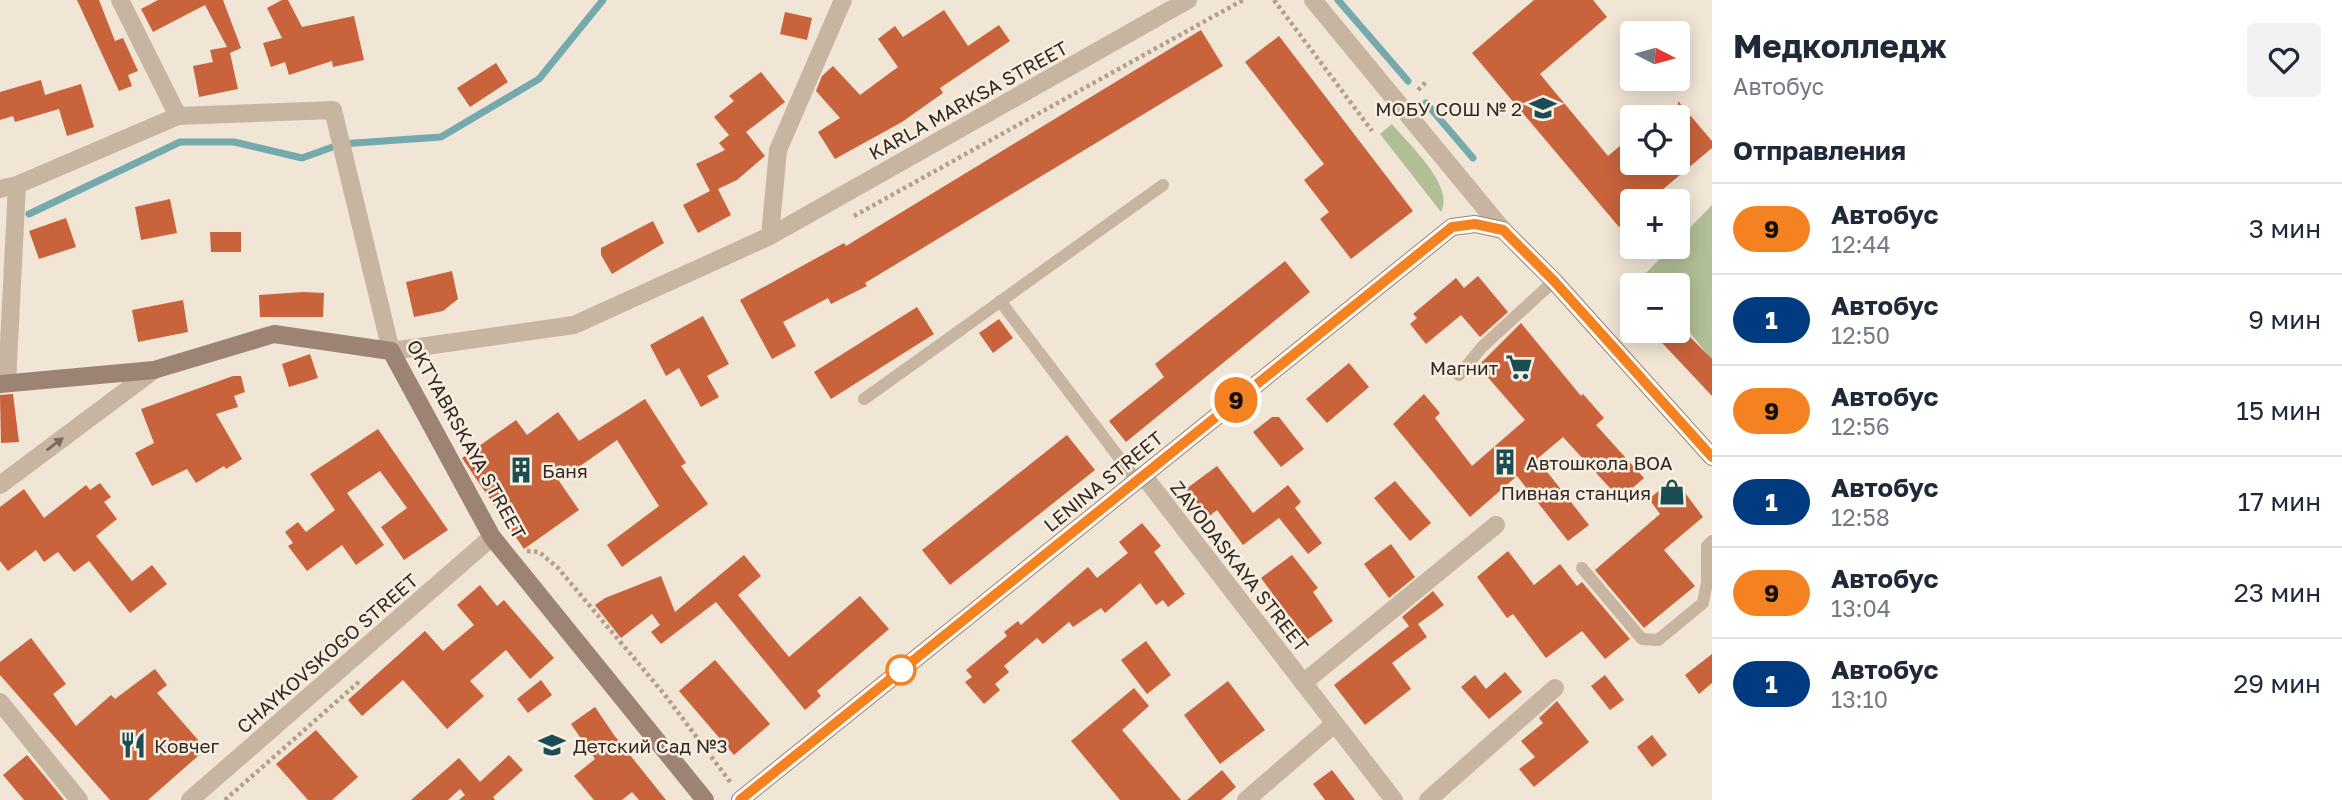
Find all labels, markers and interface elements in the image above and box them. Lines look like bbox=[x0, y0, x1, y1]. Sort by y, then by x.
north arrow bbox=[1620, 21, 1690, 91]
map controls bbox=[1620, 21, 1690, 343]
button: heart bbox=[2247, 23, 2321, 97]
text: Медколледж bbox=[1733, 26, 1947, 65]
street label: KARLA MARKSA STREET bbox=[864, 36, 1072, 164]
text: Автобус bbox=[1733, 72, 1824, 100]
school or university icon: МОБУ СОШ № 2 bbox=[1528, 93, 1558, 123]
place label: МОБУ СОШ № 2 bbox=[1375, 97, 1522, 120]
button: locate bbox=[1620, 105, 1690, 175]
text: Отправления bbox=[1733, 135, 1906, 166]
button: + bbox=[1620, 189, 1690, 259]
text: Автобус bbox=[1831, 199, 1938, 230]
text: 3 мин bbox=[2249, 213, 2321, 244]
text: 9 bbox=[1764, 214, 1779, 243]
text: 12:44 bbox=[1831, 230, 1890, 258]
button: − bbox=[1620, 273, 1690, 343]
text: Автобус bbox=[1831, 290, 1938, 321]
text: 9 мин bbox=[2248, 304, 2321, 335]
text: 1 bbox=[1765, 305, 1778, 334]
text: 12:50 bbox=[1831, 321, 1890, 349]
street label: OKTYABRSKAYA STREET bbox=[403, 335, 532, 543]
supermarket icon: Магнит bbox=[1504, 352, 1534, 382]
place label: Магнит bbox=[1430, 356, 1498, 379]
line badge: 9 bbox=[1213, 377, 1259, 423]
text: Автобус bbox=[1831, 381, 1938, 412]
text: 9 bbox=[1228, 385, 1244, 414]
text: 15 мин bbox=[2236, 395, 2321, 426]
text: 9 bbox=[1764, 396, 1779, 425]
text: 12:56 bbox=[1831, 412, 1890, 440]
street label: LENINA STREET bbox=[1039, 426, 1167, 536]
one-way arrow bbox=[46, 437, 64, 451]
building icon: Автошкола ВОА bbox=[1490, 447, 1520, 477]
place label: Автошкола ВОА bbox=[1526, 451, 1673, 474]
building icon: Баня bbox=[506, 455, 536, 485]
place label: Баня bbox=[542, 459, 588, 482]
text: Автобус bbox=[1831, 472, 1938, 503]
street label: ZAVODASKAYA STREET bbox=[1166, 476, 1314, 656]
shop icon: Пивная станция bbox=[1657, 477, 1687, 507]
place label: Пивная станция bbox=[1501, 481, 1651, 504]
text: 17 мин bbox=[2238, 486, 2321, 517]
text: 1 bbox=[1765, 487, 1778, 516]
text: 12:58 bbox=[1831, 503, 1890, 531]
text: Автобус bbox=[1831, 563, 1938, 594]
street label: CHAYKOVSKOGO STREET bbox=[232, 568, 422, 738]
text: 23 мин bbox=[2234, 577, 2321, 608]
text: 9 bbox=[1764, 578, 1779, 607]
text: 13:04 bbox=[1831, 594, 1891, 622]
text: Автобус bbox=[1831, 654, 1938, 685]
unlabelled marker bbox=[886, 655, 916, 685]
text: 29 мин bbox=[2233, 668, 2321, 699]
text: 1 bbox=[1765, 669, 1778, 698]
text: 13:10 bbox=[1831, 685, 1888, 713]
restaurant icon: Ковчег bbox=[118, 730, 148, 760]
school or university icon: Детский Сад №3 bbox=[537, 730, 567, 760]
place label: Ковчег bbox=[154, 734, 220, 757]
place label: Детский Сад №3 bbox=[573, 734, 728, 757]

